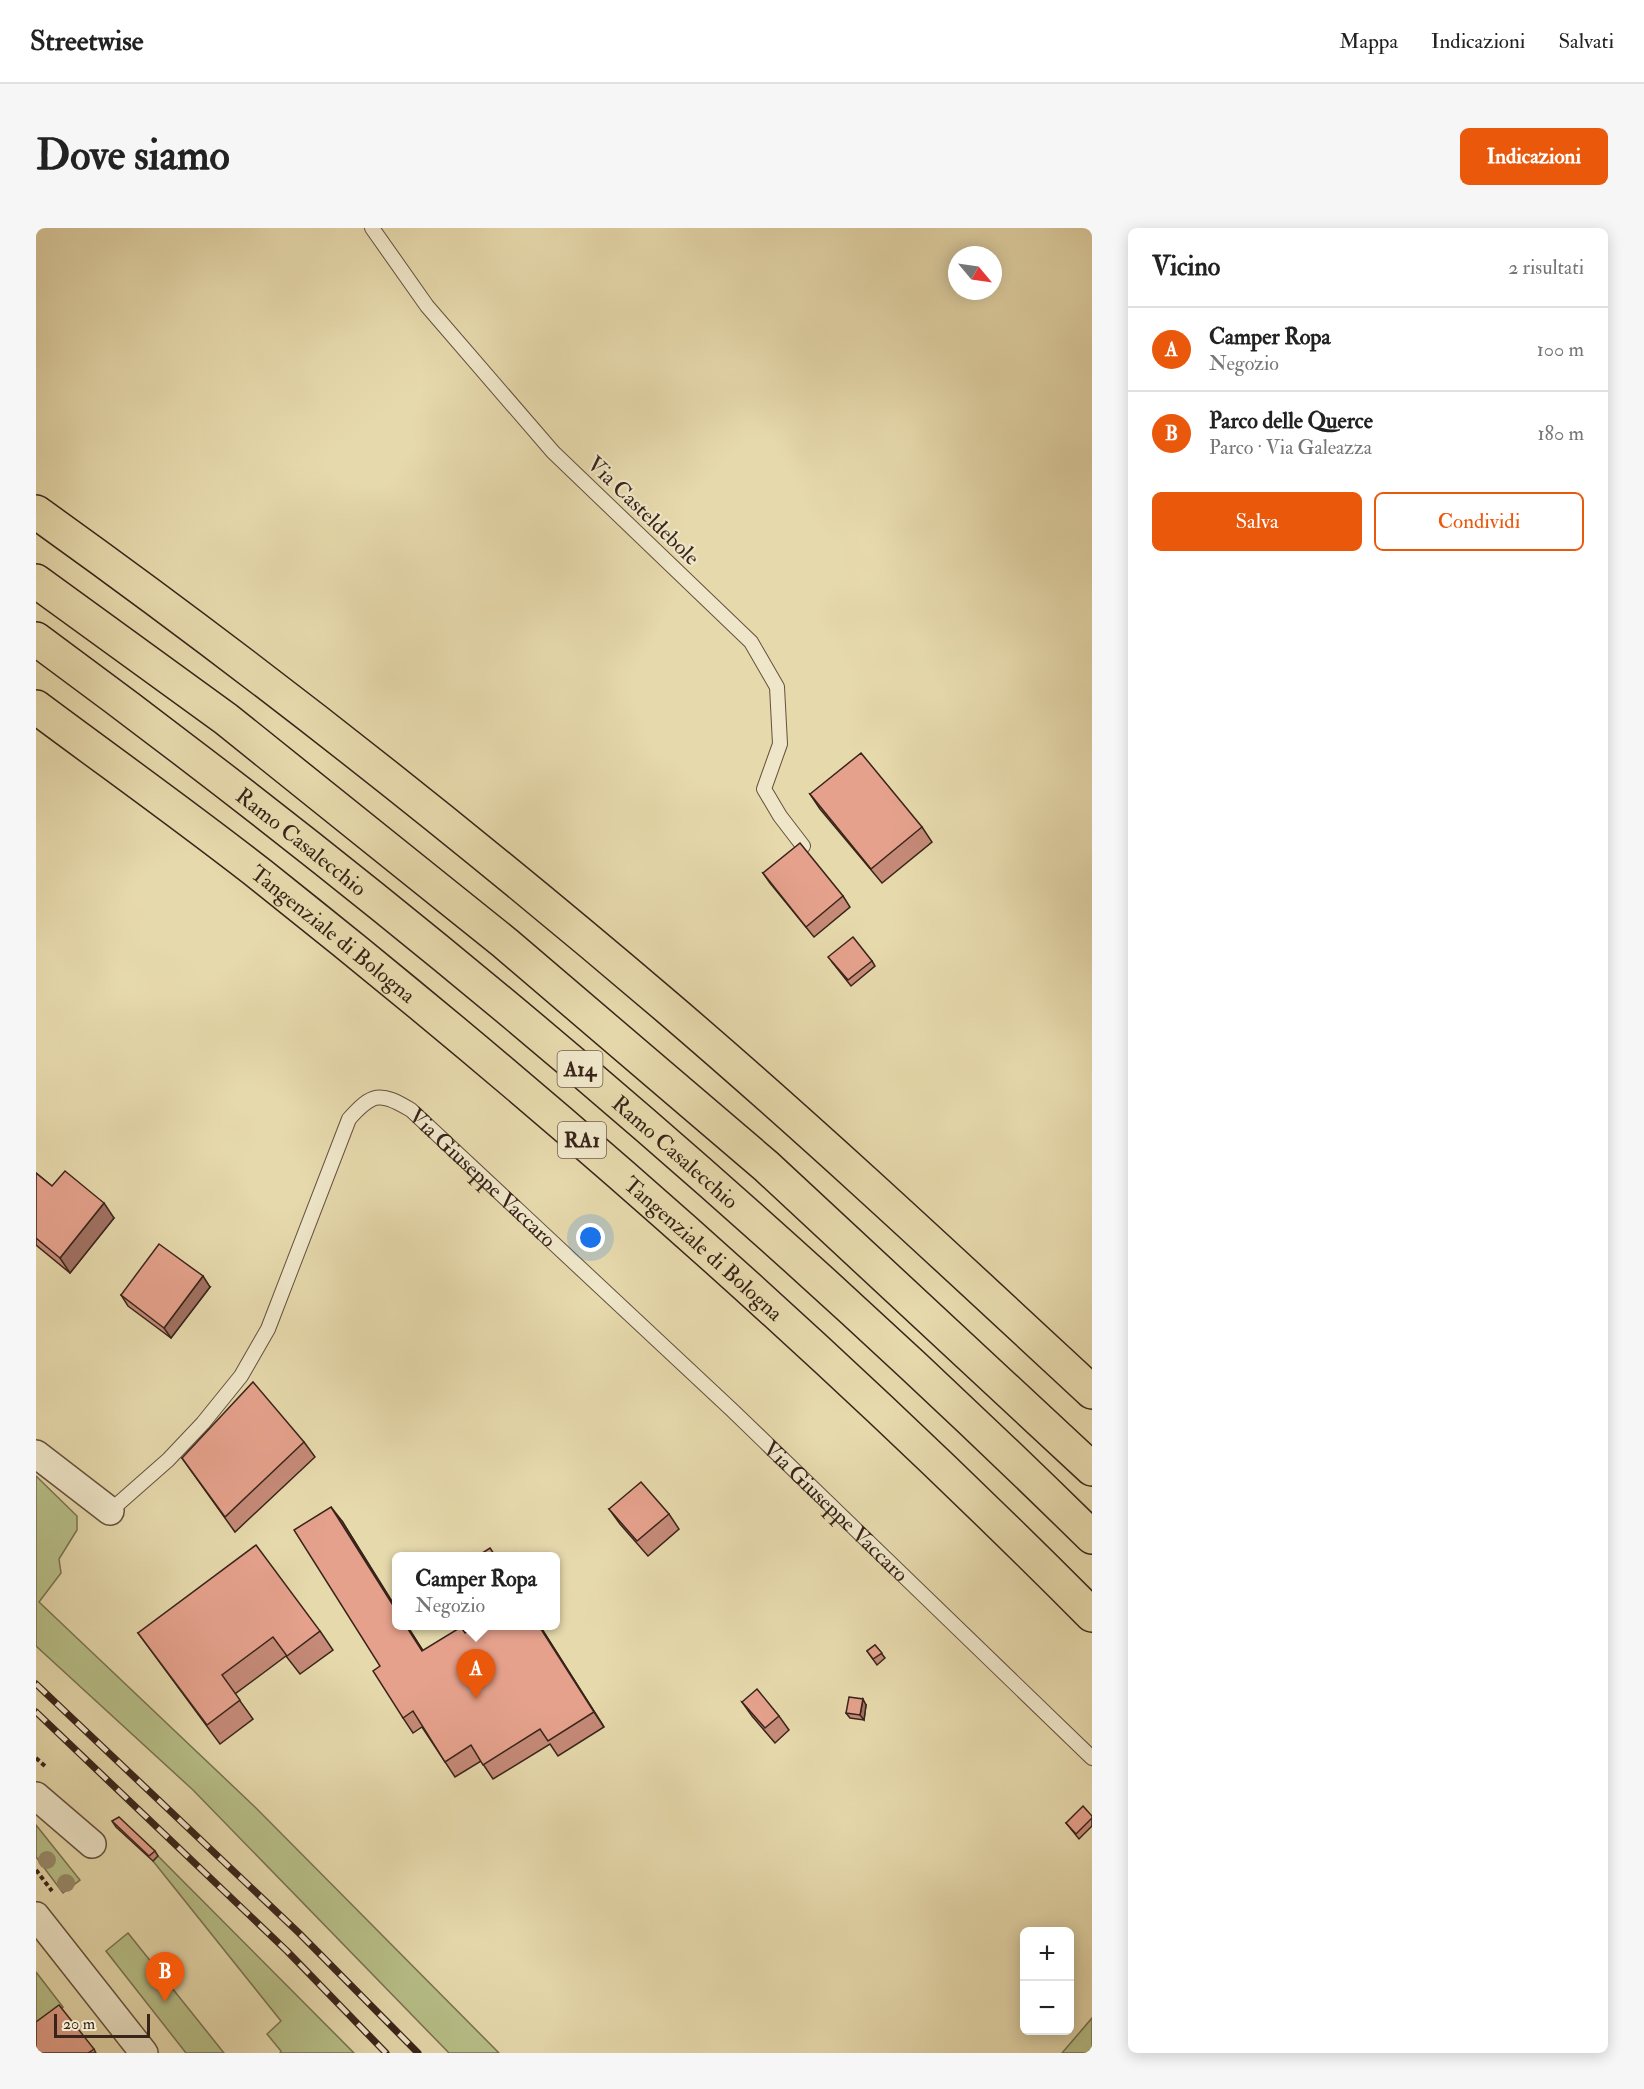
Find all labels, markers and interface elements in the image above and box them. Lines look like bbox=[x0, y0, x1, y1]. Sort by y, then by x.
text: Streetwise bbox=[30, 24, 144, 59]
text: Mappa bbox=[1339, 28, 1398, 55]
text: Indicazioni bbox=[1431, 28, 1525, 55]
text: Salvati bbox=[1558, 28, 1614, 55]
button: Indicazioni bbox=[1460, 128, 1608, 185]
text: Dove siamo bbox=[36, 130, 230, 182]
north arrow bbox=[948, 246, 1002, 300]
text: Vicino bbox=[1152, 251, 1220, 283]
text: 2 risultati bbox=[1508, 255, 1584, 280]
text: Camper Ropa bbox=[1209, 323, 1330, 351]
text: A bbox=[1165, 337, 1178, 362]
text: 100 m bbox=[1537, 337, 1584, 362]
text: Negozio bbox=[1209, 351, 1279, 376]
text: Parco delle Querce bbox=[1209, 407, 1373, 435]
text: B bbox=[1165, 421, 1178, 446]
text: 180 m bbox=[1537, 421, 1584, 446]
text: Parco · Via Galeazza bbox=[1209, 435, 1372, 460]
street label: Via Casteldebole bbox=[581, 450, 705, 571]
button: Salva bbox=[1152, 492, 1362, 551]
button: Condividi bbox=[1374, 492, 1584, 551]
street label: Ramo Casalecchio bbox=[230, 782, 372, 902]
street label: Tangenziale di Bologna bbox=[245, 859, 422, 1010]
road number: A14 bbox=[558, 1051, 602, 1087]
street label: Ramo Casalecchio bbox=[606, 1090, 744, 1215]
street label: Via Giuseppe Vaccaro bbox=[403, 1102, 562, 1254]
road number: RA1 bbox=[558, 1122, 606, 1158]
street label: Tangenziale di Bologna bbox=[618, 1170, 789, 1328]
your location bbox=[576, 1223, 605, 1252]
street label: Via Giuseppe Vaccaro bbox=[757, 1435, 914, 1588]
popup bbox=[392, 1552, 560, 1630]
text: Camper Ropa bbox=[415, 1565, 537, 1593]
text: Negozio bbox=[415, 1593, 485, 1618]
pin: A bbox=[456, 1650, 496, 1699]
map controls bbox=[1020, 1927, 1074, 2035]
button: + bbox=[1020, 1927, 1074, 1981]
pin: B bbox=[146, 1952, 184, 2002]
button: − bbox=[1020, 1981, 1074, 2035]
scale bar bbox=[54, 2011, 150, 2038]
text: 20 m bbox=[63, 2014, 95, 2034]

